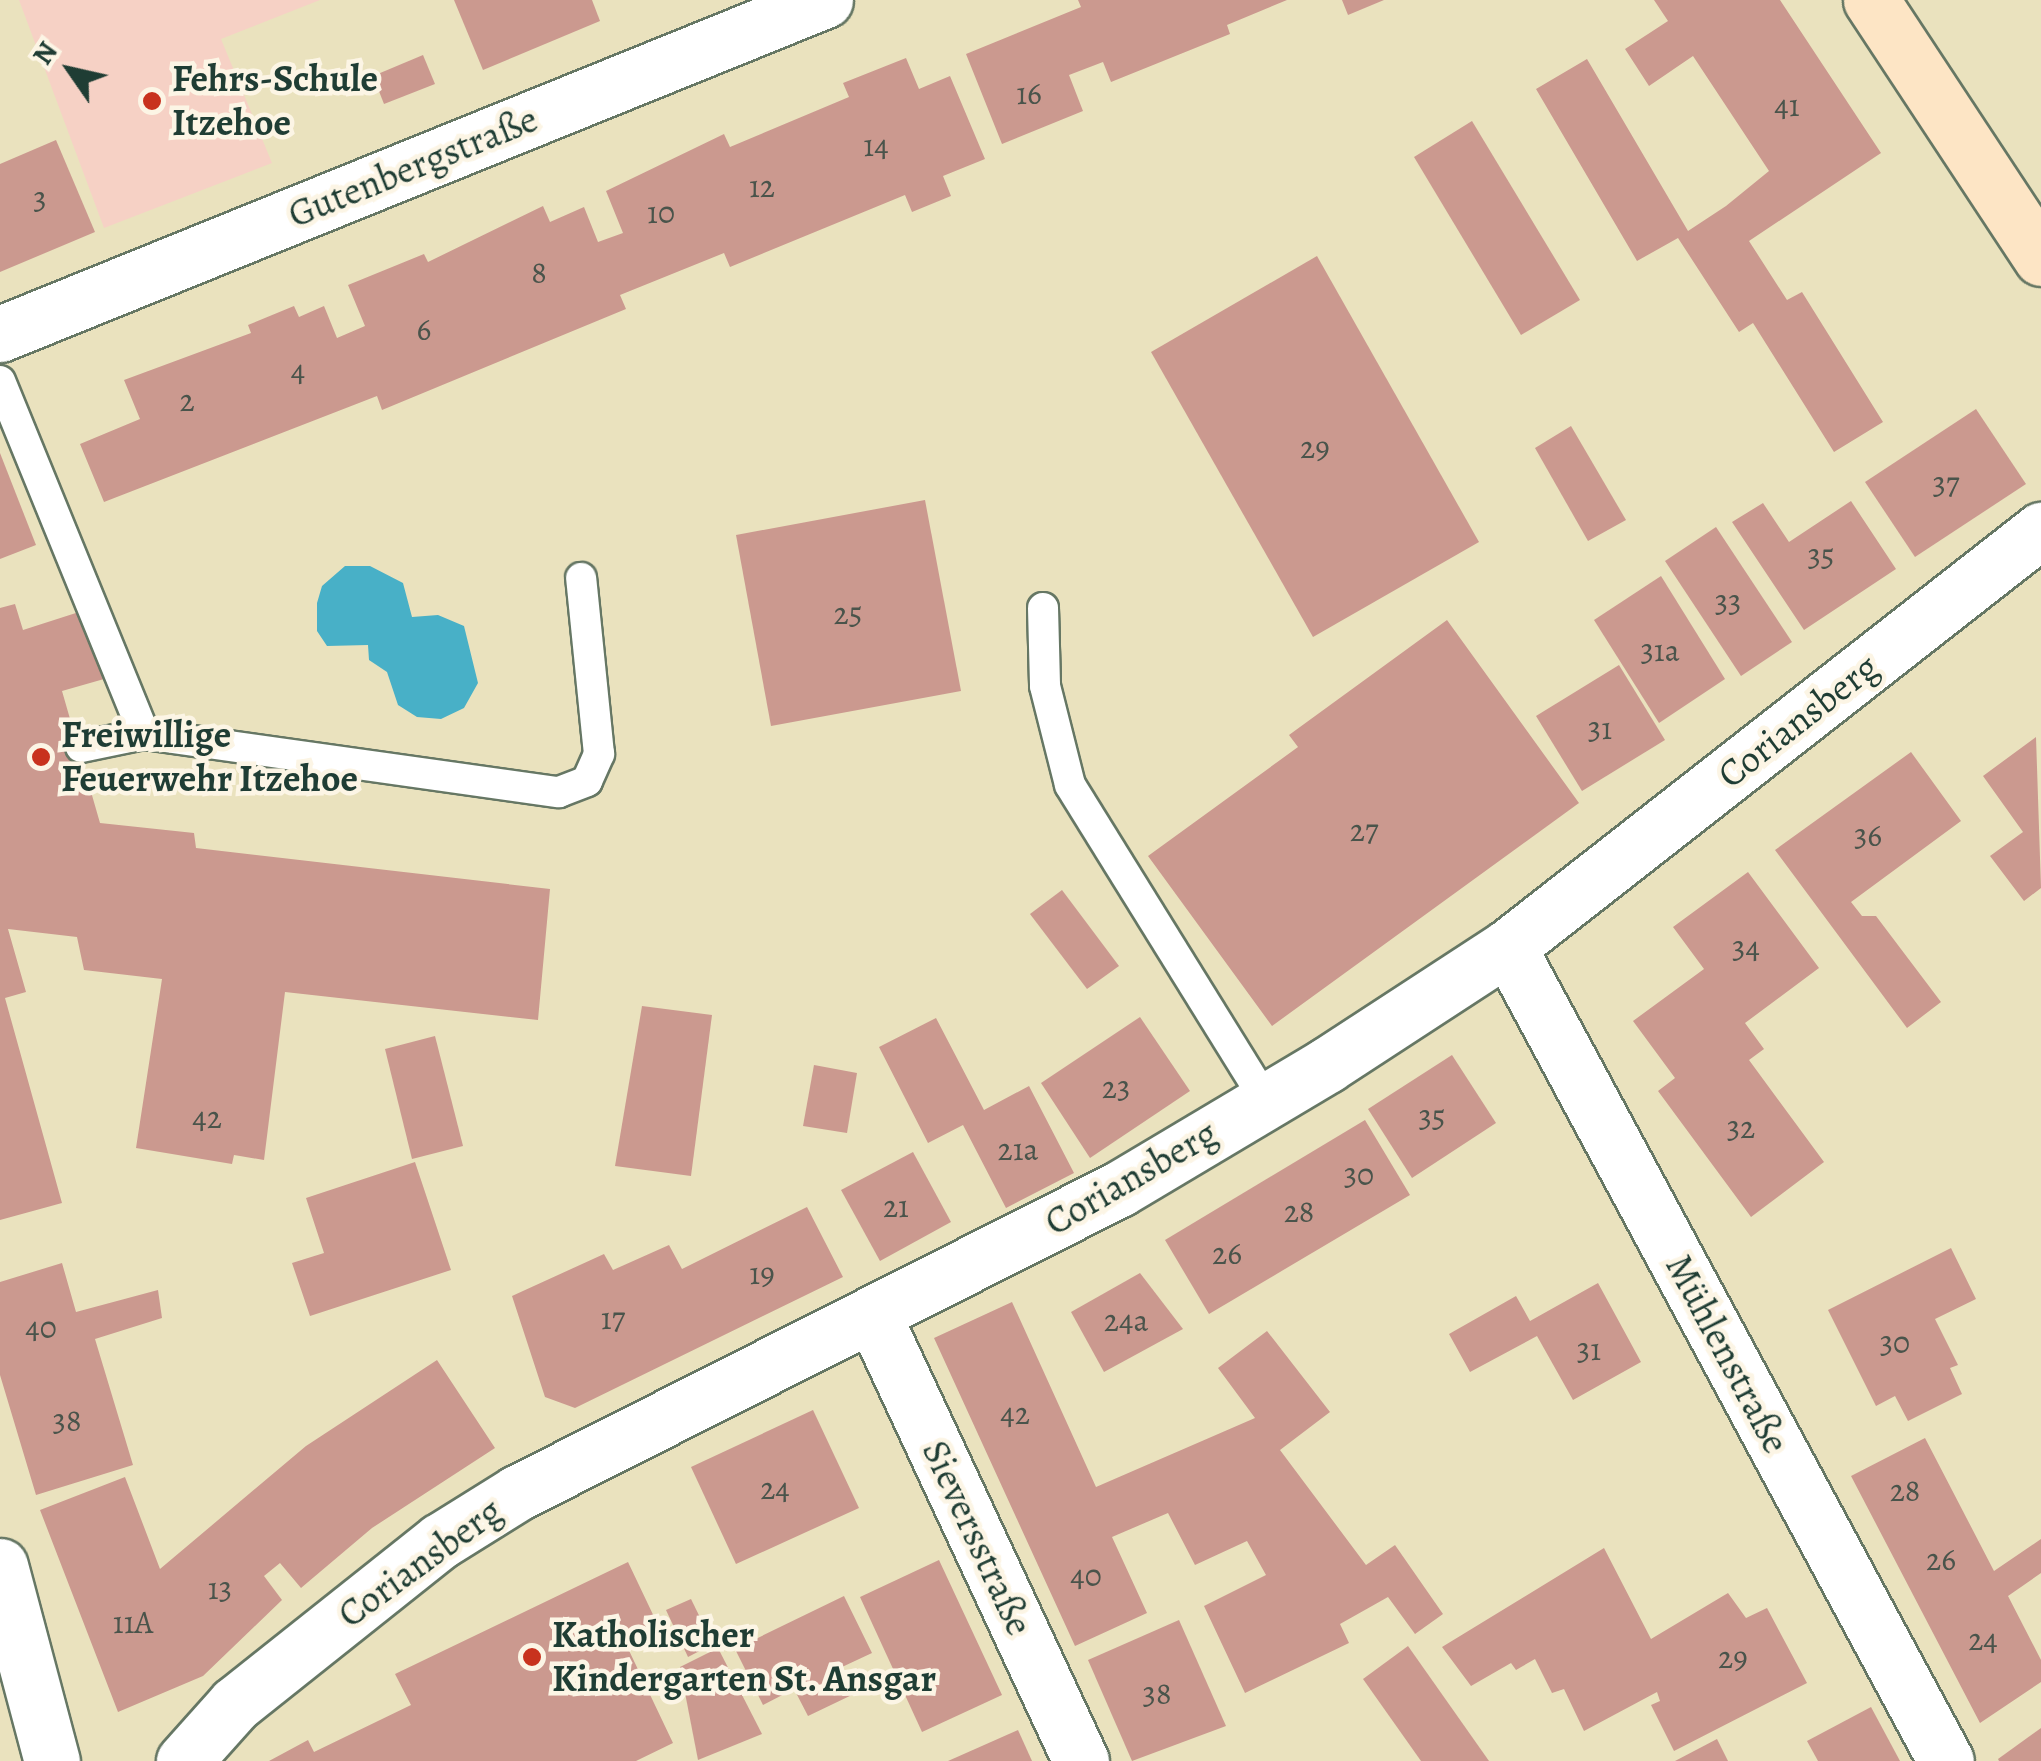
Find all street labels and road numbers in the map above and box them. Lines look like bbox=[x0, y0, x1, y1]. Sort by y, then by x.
street label: Gutenbergstraße bbox=[282, 96, 544, 238]
street label: Coriansberg bbox=[1709, 644, 1887, 798]
street label: Coriansberg bbox=[1037, 1111, 1225, 1245]
street label: Mühlenstraße bbox=[1656, 1247, 1798, 1461]
street label: Sieversstraße bbox=[912, 1433, 1042, 1643]
street label: Coriansberg bbox=[329, 1488, 511, 1638]

